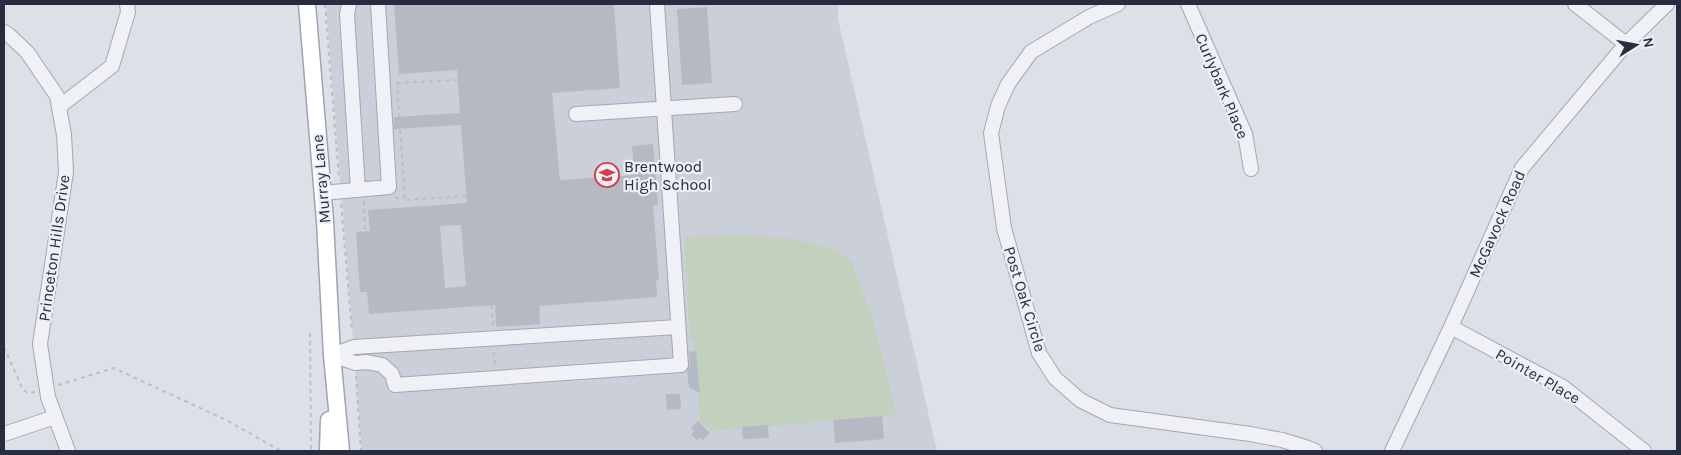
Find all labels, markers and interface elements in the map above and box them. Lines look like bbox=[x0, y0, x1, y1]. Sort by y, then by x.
north arrow bbox=[1611, 20, 1661, 70]
street label: Curlybark Place bbox=[1191, 30, 1253, 142]
text: N bbox=[1639, 36, 1658, 49]
street label: Murray Lane bbox=[308, 134, 334, 224]
place label: Brentwood High School bbox=[624, 157, 712, 194]
school or university icon: Brentwood High School bbox=[594, 162, 620, 188]
street label: McGavock Road bbox=[1465, 167, 1529, 281]
street label: Princeton Hills Drive bbox=[34, 174, 74, 322]
street label: Post Oak Circle bbox=[1000, 244, 1050, 354]
street label: Pointer Place bbox=[1492, 344, 1584, 408]

